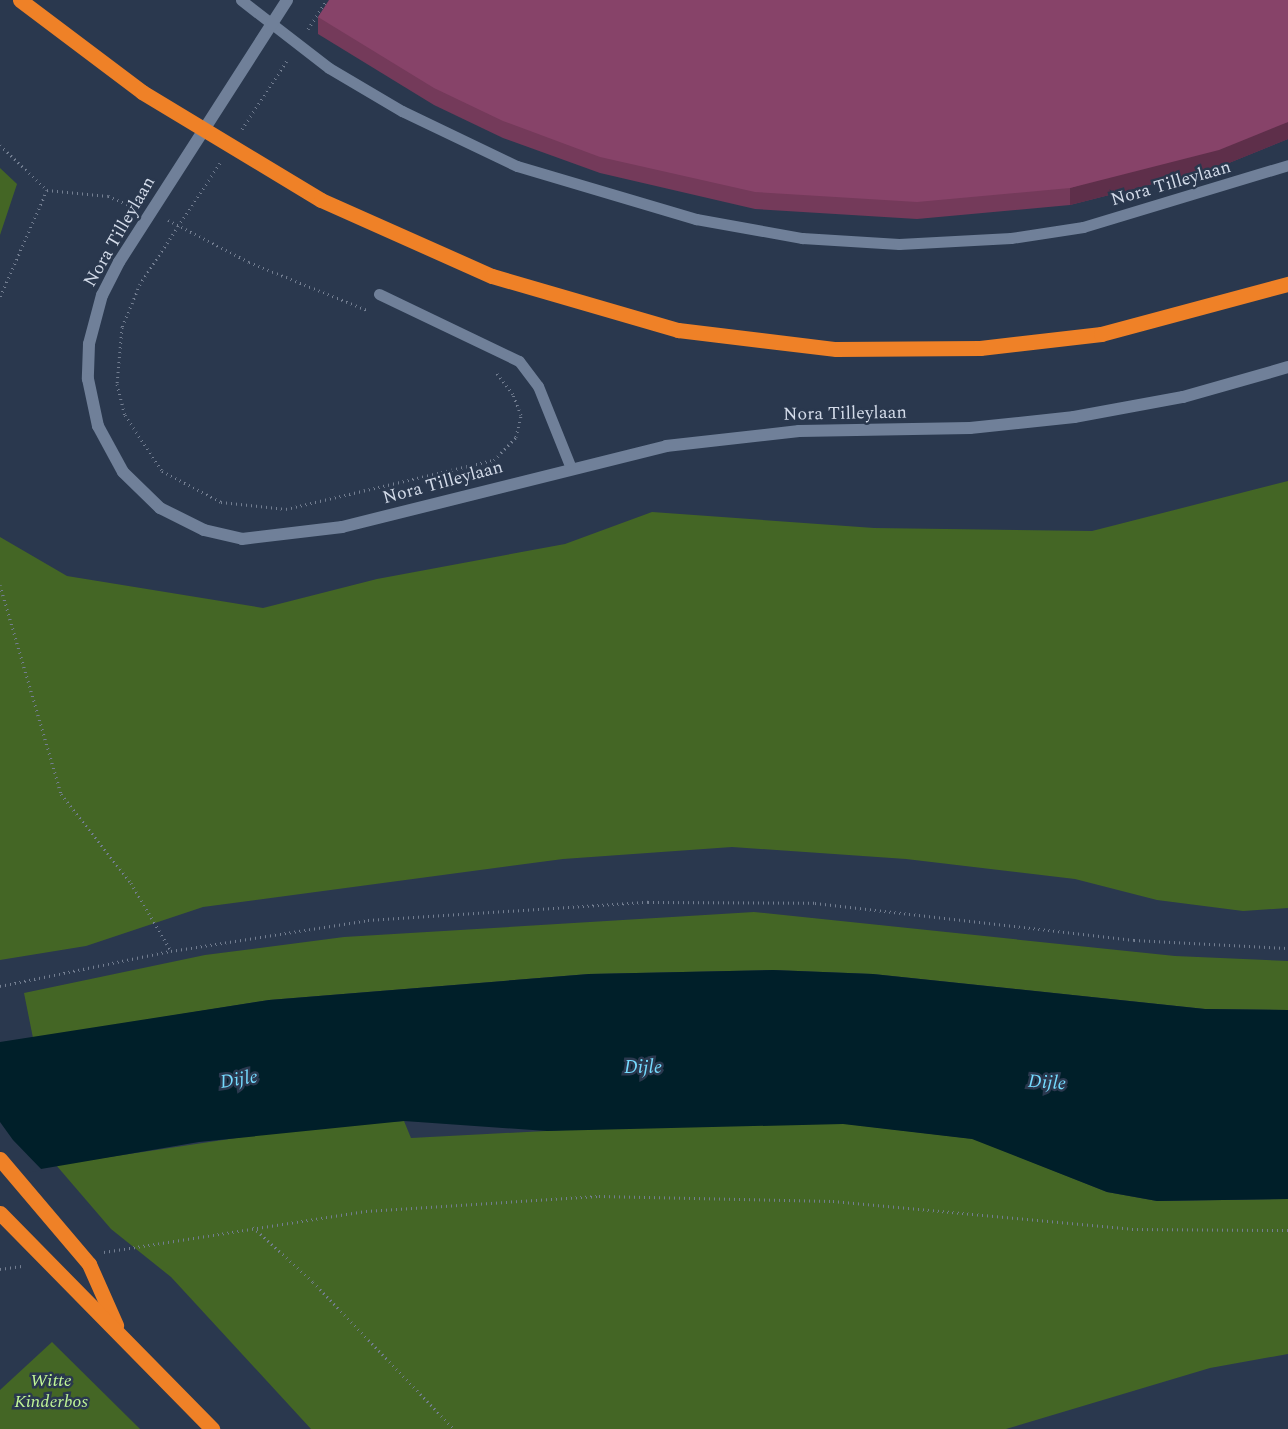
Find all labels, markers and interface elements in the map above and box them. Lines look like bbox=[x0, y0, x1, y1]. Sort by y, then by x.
street label: Nora Tilleylaan bbox=[1109, 157, 1233, 211]
street label: Nora Tilleylaan bbox=[80, 173, 160, 291]
street label: Nora Tilleylaan bbox=[783, 402, 907, 426]
street label: Nora Tilleylaan bbox=[380, 457, 506, 509]
water label: Dijle bbox=[624, 1057, 662, 1079]
water label: Dijle bbox=[218, 1066, 260, 1094]
water label: Dijle bbox=[1027, 1070, 1067, 1096]
park label: Witte Kinderbos bbox=[14, 1371, 88, 1414]

